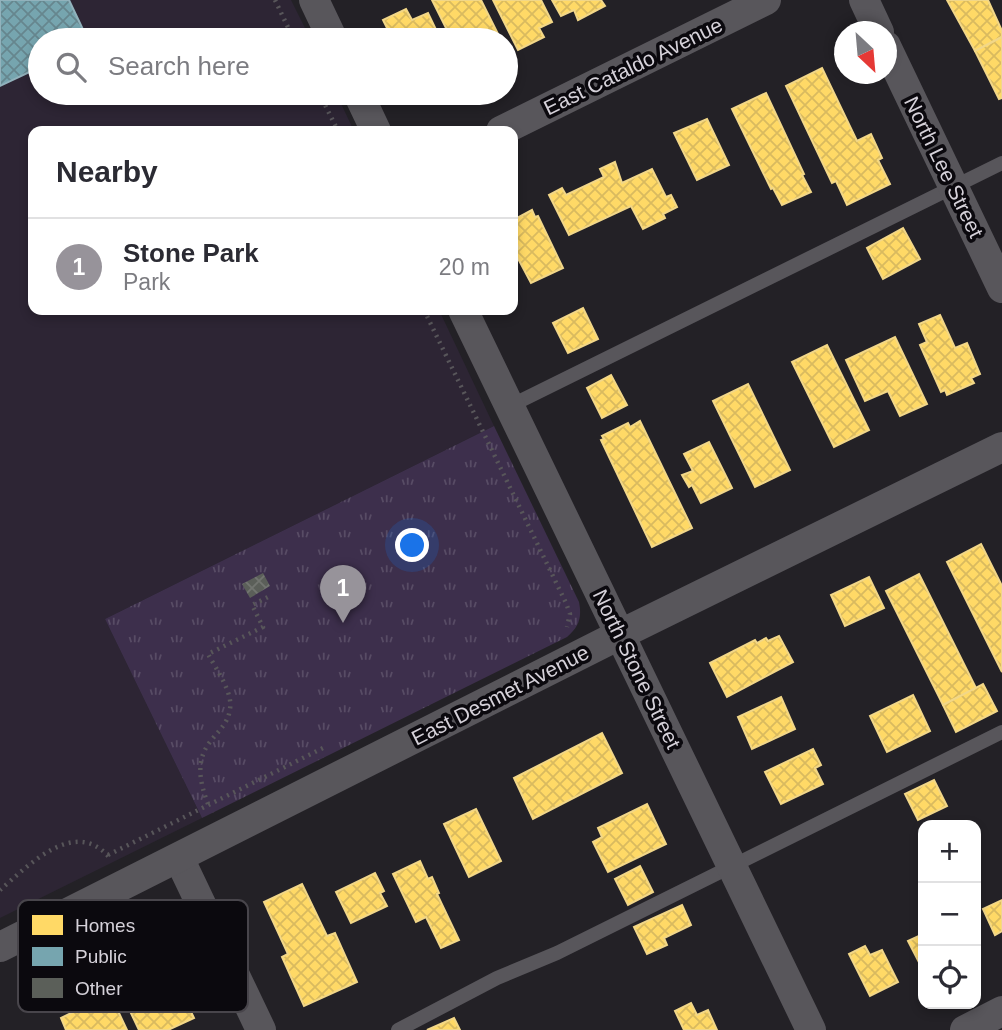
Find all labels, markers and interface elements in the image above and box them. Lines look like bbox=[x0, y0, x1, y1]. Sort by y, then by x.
street label: East Cataldo Avenue bbox=[540, 13, 726, 119]
north arrow bbox=[834, 21, 897, 84]
search box bbox=[28, 28, 518, 105]
icon: search bbox=[52, 48, 90, 86]
text: Search here bbox=[108, 51, 250, 81]
street label: North Lee Street bbox=[900, 93, 988, 241]
text: Nearby bbox=[56, 155, 158, 188]
text: Stone Park bbox=[123, 238, 259, 268]
text: 1 bbox=[73, 254, 85, 280]
text: 20 m bbox=[439, 254, 490, 280]
text: Park bbox=[123, 269, 170, 295]
your location bbox=[395, 528, 429, 562]
pin: 1 bbox=[320, 565, 366, 623]
street label: North Stone Street bbox=[589, 586, 686, 752]
street label: East Desmet Avenue bbox=[408, 640, 592, 750]
map controls bbox=[918, 820, 981, 1009]
button: + bbox=[918, 820, 981, 883]
button: − bbox=[918, 883, 981, 946]
legend bbox=[18, 900, 248, 1012]
text: Homes bbox=[75, 915, 135, 936]
text: Public bbox=[75, 946, 127, 967]
button: locate bbox=[918, 946, 981, 1009]
text: Other bbox=[75, 978, 123, 999]

